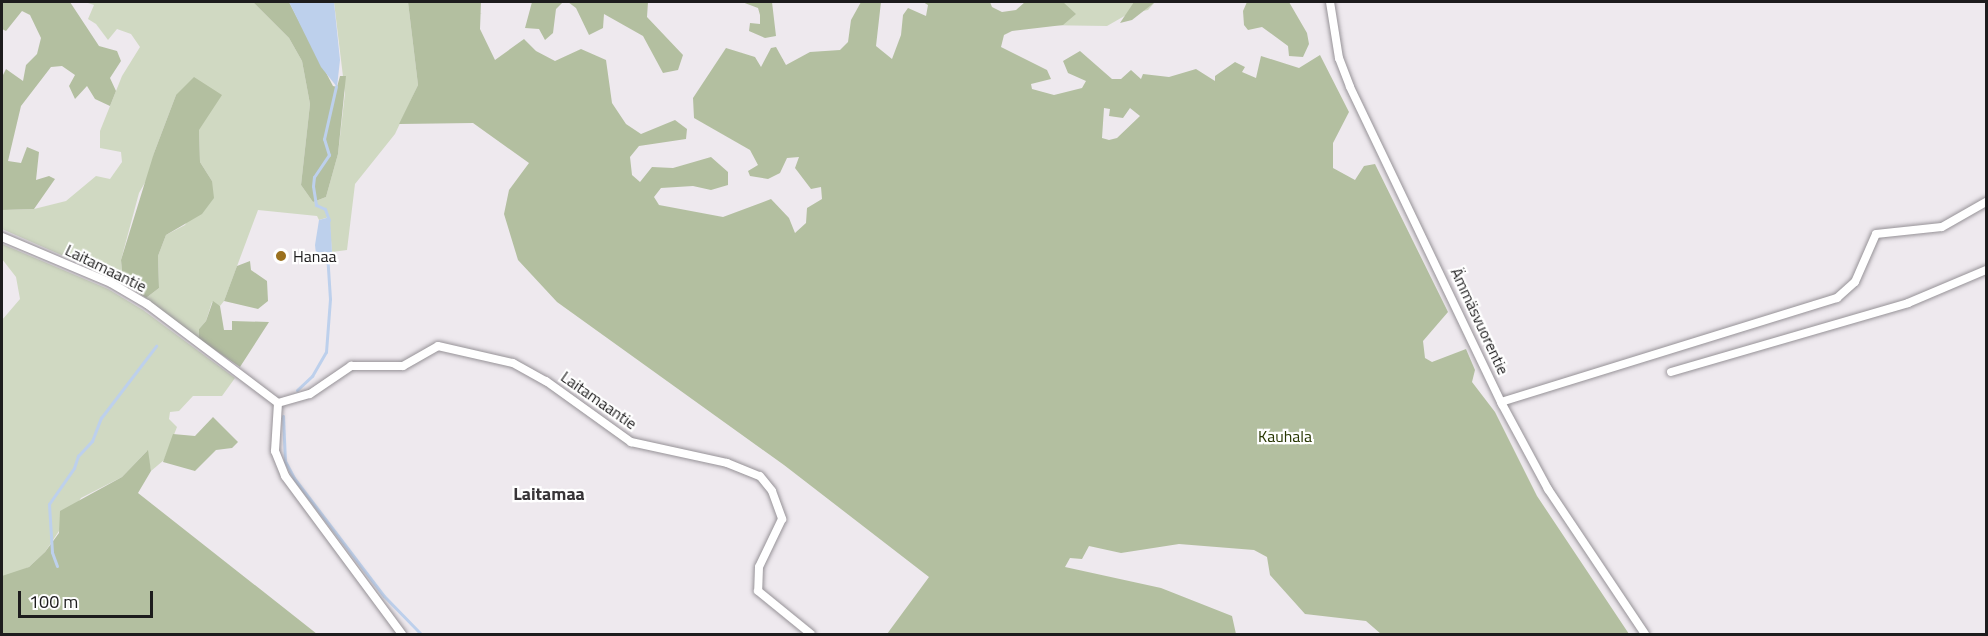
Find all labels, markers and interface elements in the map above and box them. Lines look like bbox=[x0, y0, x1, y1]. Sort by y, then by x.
street label: Laitamaantie bbox=[62, 240, 150, 296]
place label: Hanaa bbox=[293, 246, 336, 266]
marker: Hanaa bbox=[274, 249, 288, 263]
street label: Ämmäsvuorentie bbox=[1447, 265, 1513, 377]
street label: Laitamaantie bbox=[557, 367, 641, 433]
park label: Kauhala bbox=[1258, 426, 1312, 446]
district label: Laitamaa bbox=[513, 483, 585, 505]
scale bar bbox=[21, 579, 156, 617]
text: 100 m bbox=[29, 588, 78, 615]

